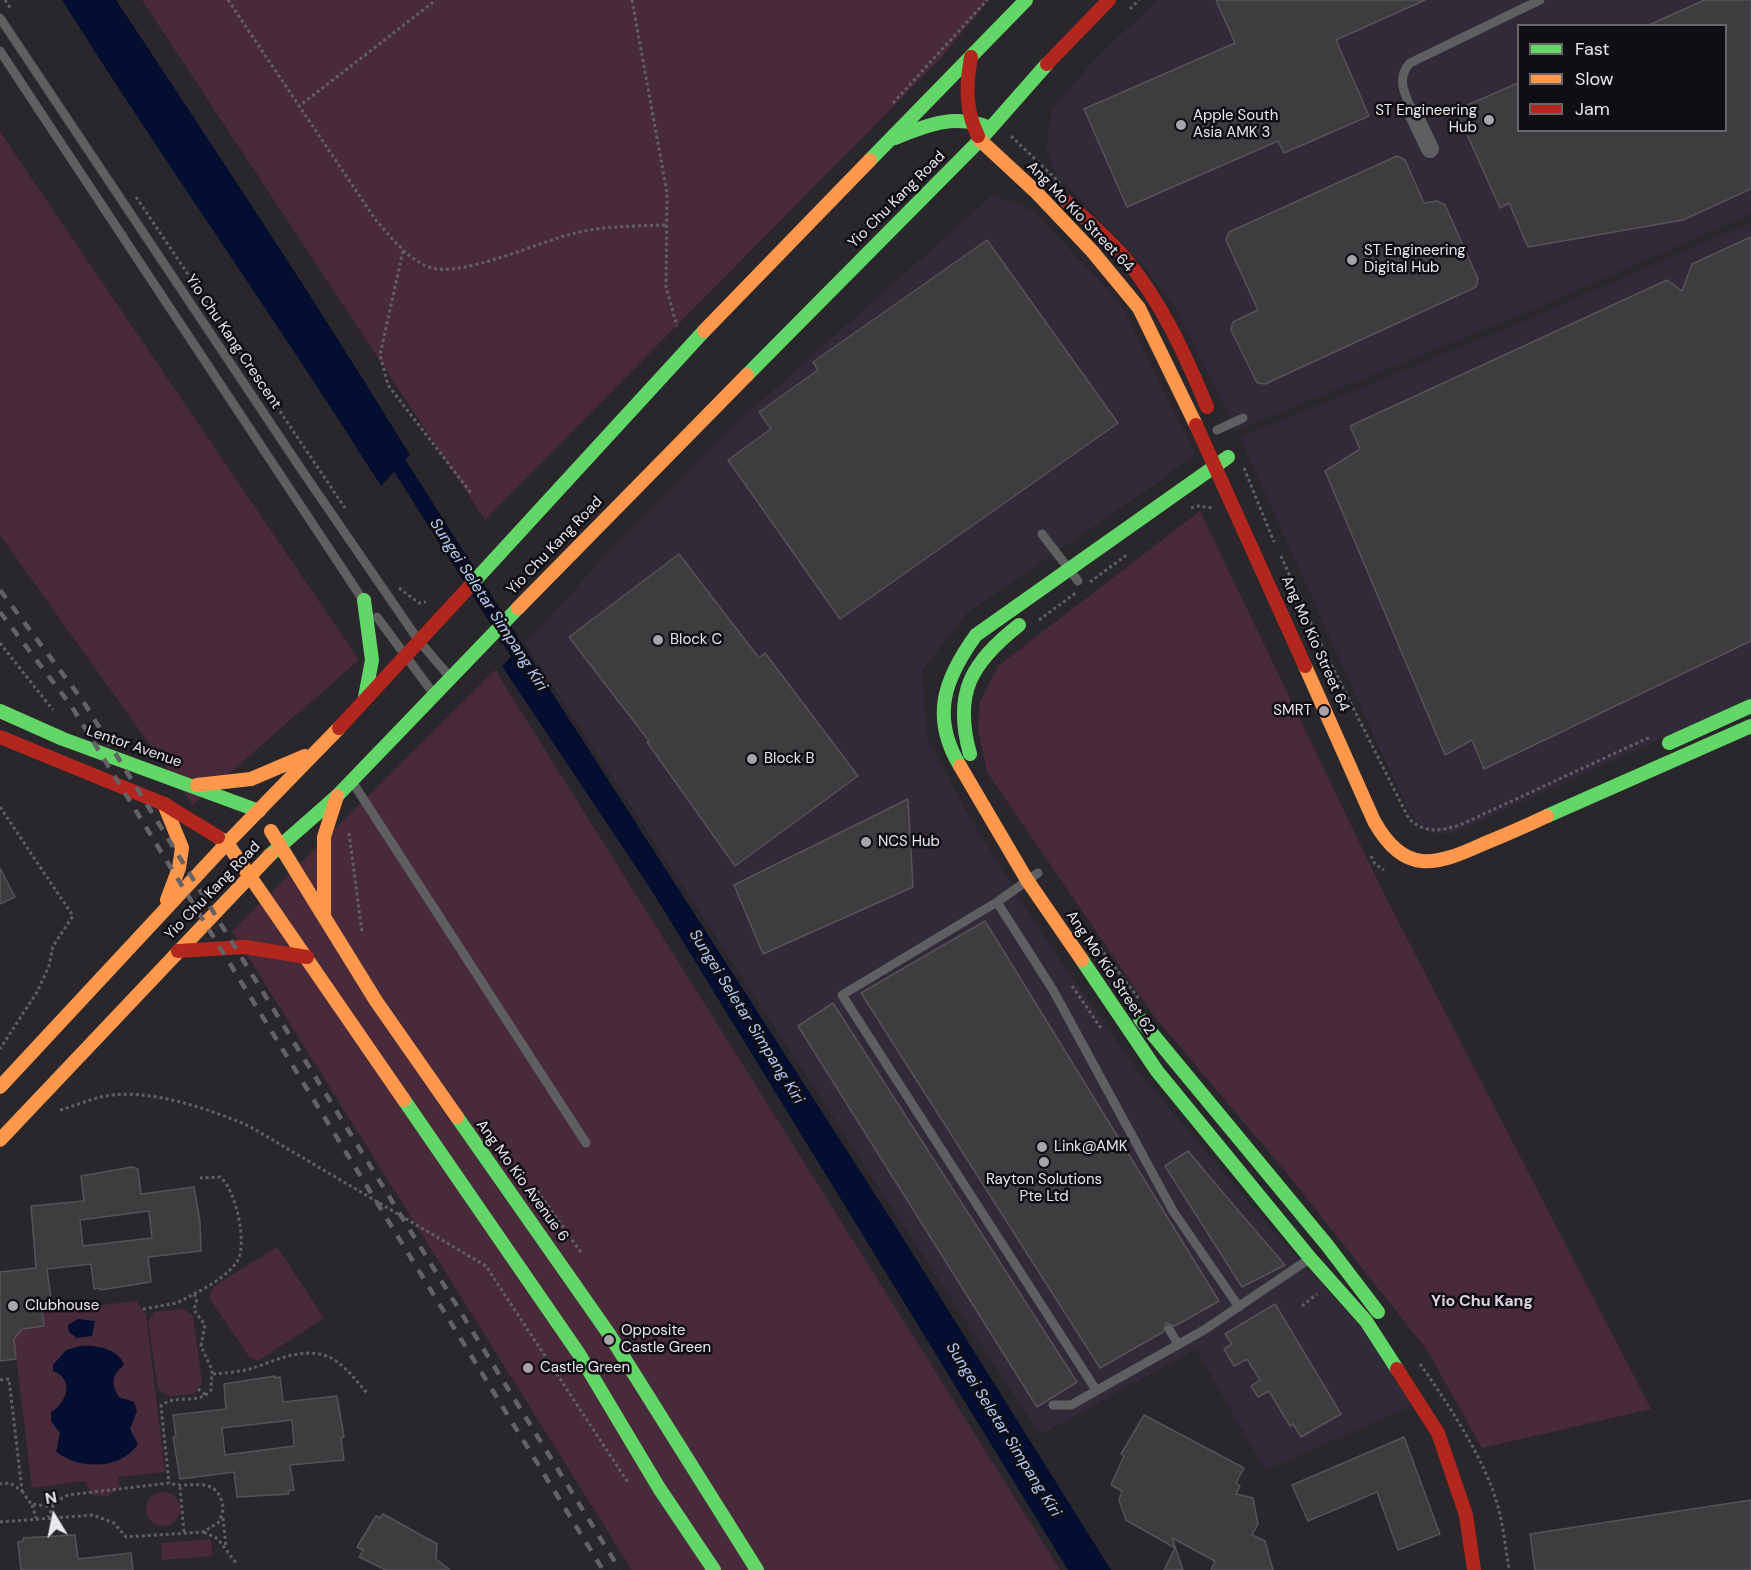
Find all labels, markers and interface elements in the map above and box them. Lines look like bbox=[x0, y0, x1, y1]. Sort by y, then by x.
legend bbox=[1517, 24, 1727, 132]
text: Fast bbox=[1575, 37, 1610, 61]
text: Slow bbox=[1575, 67, 1614, 91]
text: Jam bbox=[1575, 97, 1610, 121]
place label: ST Engineering Hub bbox=[1375, 102, 1477, 137]
place label: Apple South Asia AMK 3 bbox=[1193, 107, 1278, 142]
marker: ST Engineering Hub bbox=[1482, 113, 1496, 127]
marker: Apple South Asia AMK 3 bbox=[1174, 118, 1188, 132]
street label: Yio Chu Kang Road bbox=[845, 148, 949, 252]
street label: Ang Mo Kio Street 64 bbox=[1023, 158, 1137, 276]
place label: ST Engineering Digital Hub bbox=[1364, 242, 1466, 277]
marker: ST Engineering Digital Hub bbox=[1345, 253, 1359, 267]
street label: Yio Chu Kang Crescent bbox=[181, 271, 285, 413]
street label: Yio Chu Kang Road bbox=[504, 493, 606, 599]
water label: Sungei Seletar Simpang Kiri bbox=[425, 515, 551, 695]
street label: Ang Mo Kio Street 64 bbox=[1277, 573, 1353, 715]
place label: Block C bbox=[670, 631, 722, 649]
marker: Block C bbox=[651, 633, 665, 647]
place label: SMRT bbox=[1273, 702, 1312, 720]
marker: SMRT bbox=[1317, 704, 1331, 718]
street label: Lentor Avenue bbox=[84, 722, 184, 772]
place label: Block B bbox=[764, 750, 814, 768]
marker: Block B bbox=[745, 752, 759, 766]
place label: NCS Hub bbox=[878, 833, 940, 851]
marker: NCS Hub bbox=[859, 835, 873, 849]
street label: Yio Chu Kang Road bbox=[162, 838, 264, 944]
street label: Ang Mo Kio Street 62 bbox=[1062, 908, 1158, 1038]
water label: Sungei Seletar Simpang Kiri bbox=[684, 926, 808, 1108]
street label: Ang Mo Kio Avenue 6 bbox=[472, 1117, 572, 1245]
place label: Link@AMK bbox=[1054, 1138, 1127, 1156]
marker: Link@AMK bbox=[1035, 1140, 1049, 1154]
marker: Rayton Solutions Pte Ltd bbox=[1037, 1155, 1051, 1169]
place label: Rayton Solutions Pte Ltd bbox=[986, 1171, 1102, 1206]
district label: Yio Chu Kang bbox=[1431, 1292, 1533, 1312]
place label: Clubhouse bbox=[25, 1297, 99, 1315]
marker: Clubhouse bbox=[6, 1299, 20, 1313]
place label: Opposite Castle Green bbox=[621, 1322, 711, 1357]
marker: Opposite Castle Green bbox=[602, 1333, 616, 1347]
water label: Sungei Seletar Simpang Kiri bbox=[941, 1339, 1065, 1521]
place label: Castle Green bbox=[540, 1359, 630, 1377]
marker: Castle Green bbox=[521, 1361, 535, 1375]
north arrow bbox=[24, 1486, 84, 1546]
text: N bbox=[43, 1486, 58, 1509]

